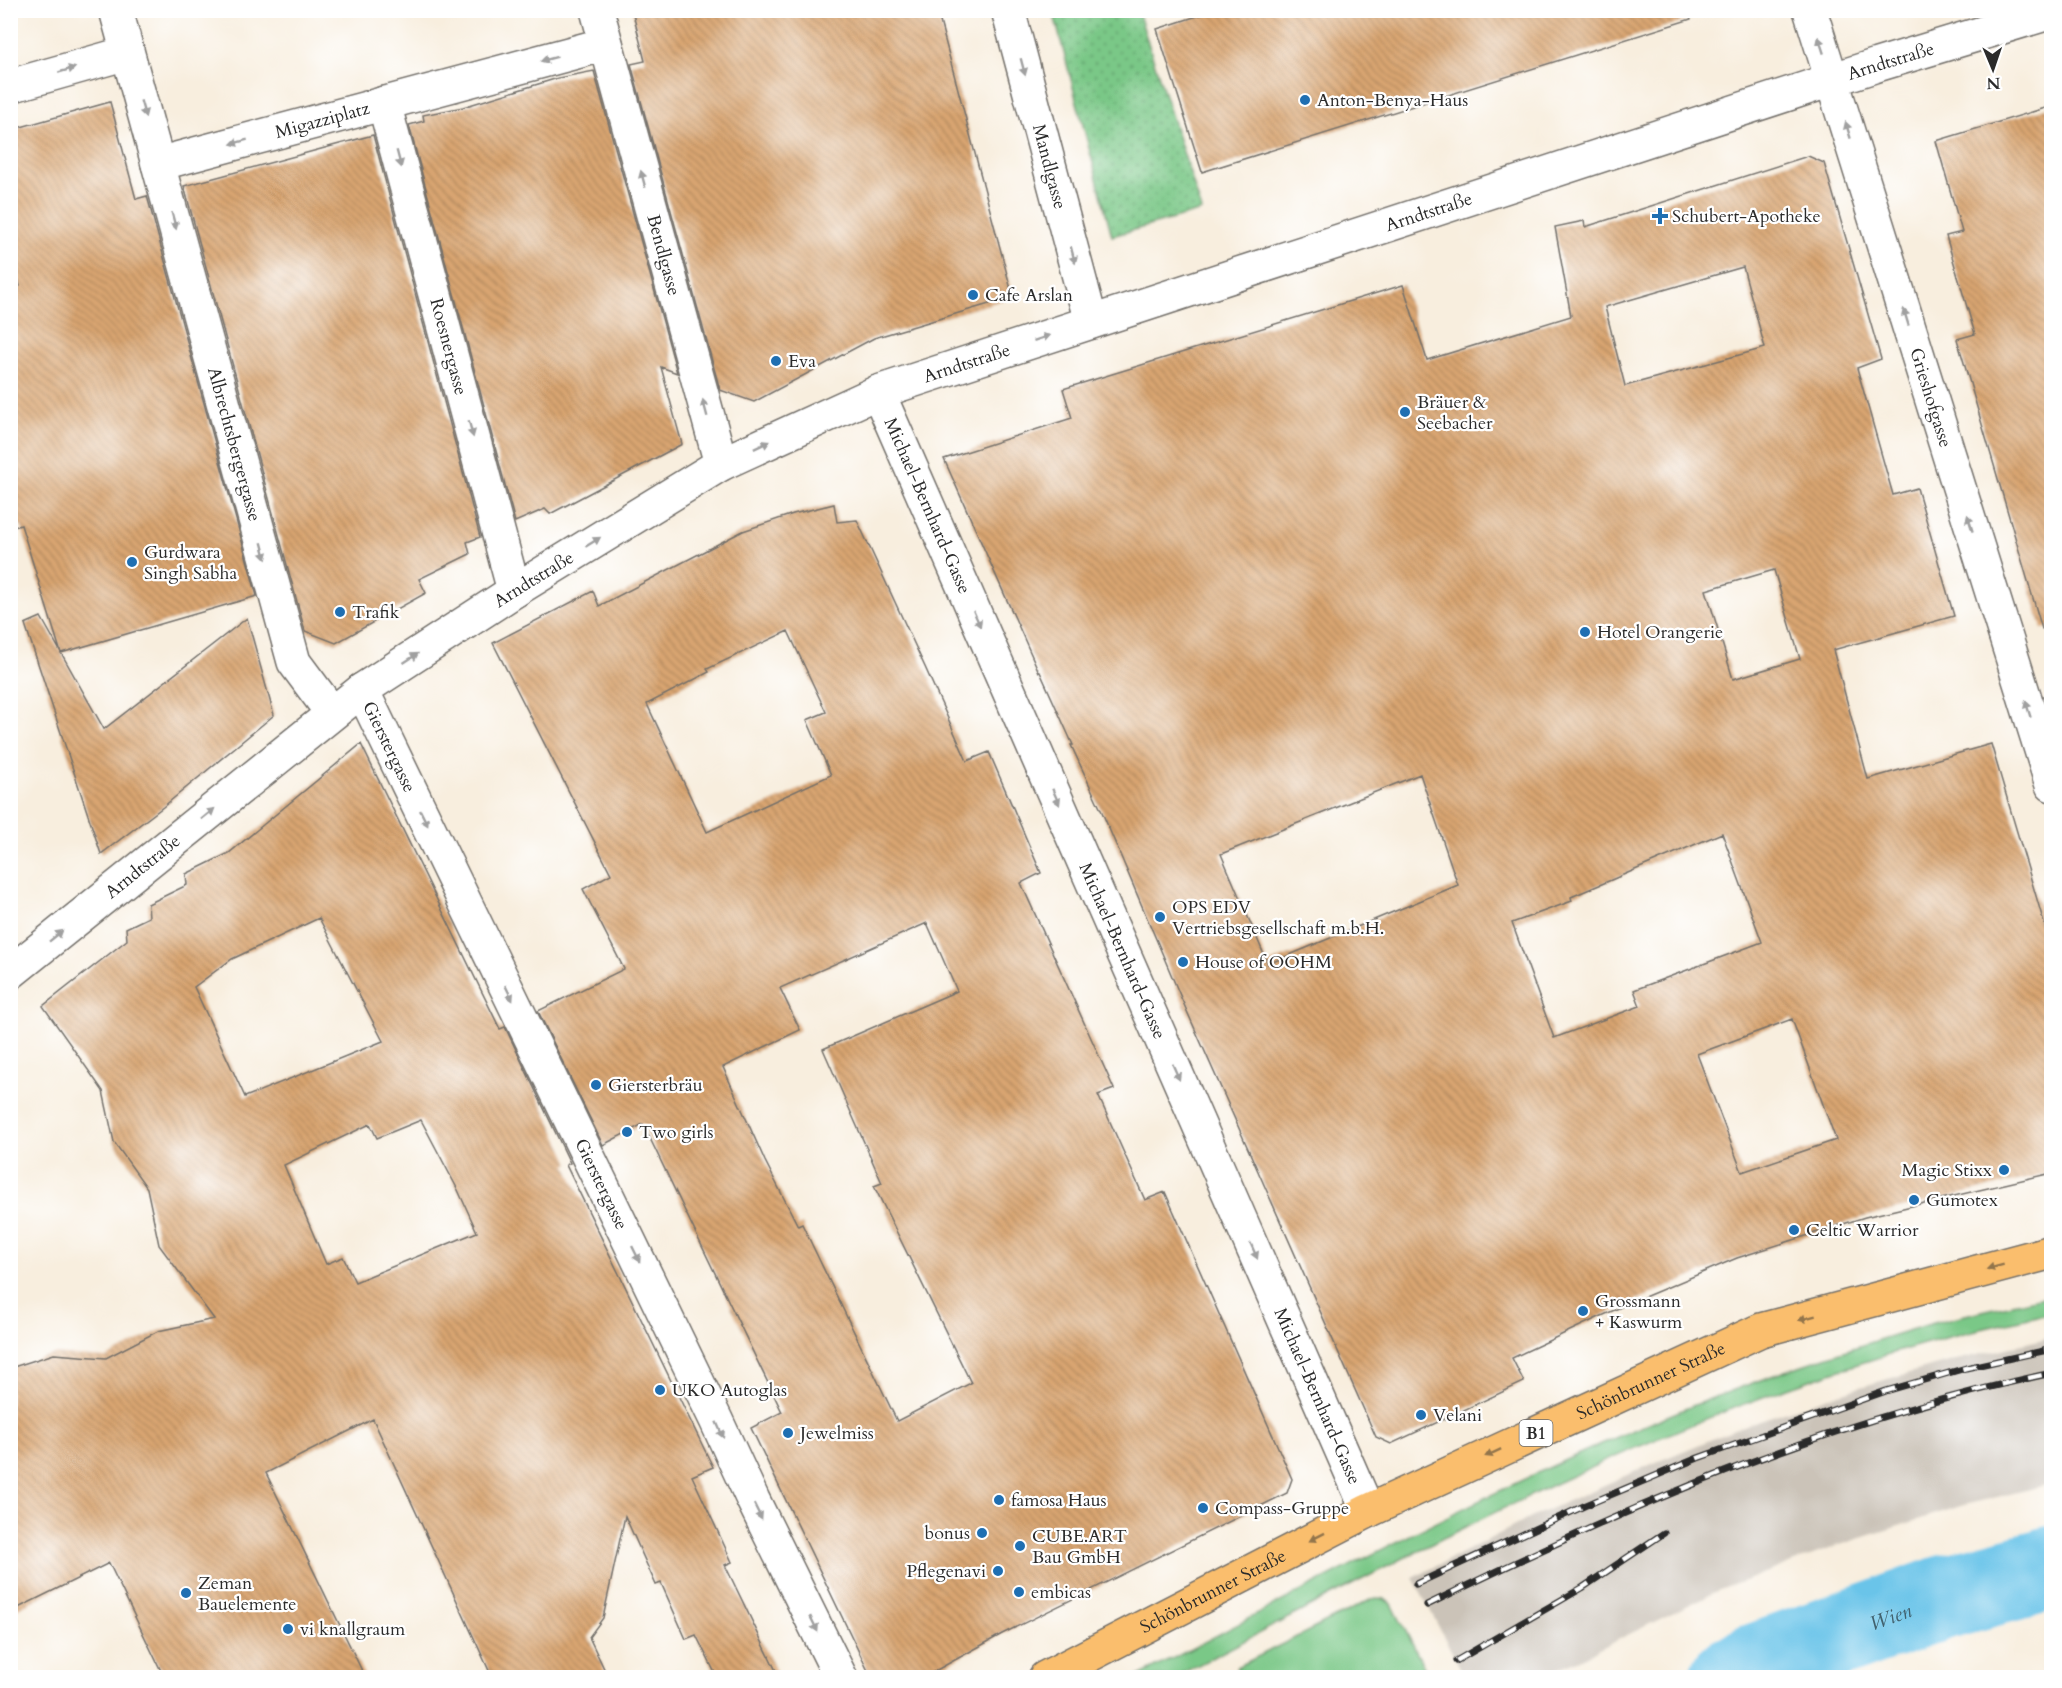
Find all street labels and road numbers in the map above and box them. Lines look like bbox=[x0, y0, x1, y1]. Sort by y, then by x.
street label: Arndtstraße bbox=[1844, 36, 1937, 87]
street label: Migazziplatz bbox=[272, 96, 372, 145]
street label: Mandlgasse bbox=[1026, 121, 1072, 212]
street label: Arndtstraße bbox=[1382, 186, 1475, 238]
street label: Bendlgasse bbox=[640, 212, 686, 298]
street label: Roesnergasse bbox=[423, 295, 473, 398]
street label: Arndtstraße bbox=[920, 338, 1014, 389]
street label: Grieshofgasse bbox=[1903, 345, 1958, 451]
street label: Albrechtsbergergasse bbox=[201, 364, 267, 524]
street label: Michael-Bernhard-Gasse bbox=[878, 414, 977, 598]
street label: Arndtstraße bbox=[489, 545, 579, 614]
street label: Gierstergasse bbox=[356, 697, 422, 797]
street label: Arndtstraße bbox=[100, 829, 186, 905]
street label: Michael-Bernhard-Gasse bbox=[1073, 859, 1172, 1043]
street label: Gierstergasse bbox=[568, 1134, 634, 1234]
street label: Michael-Bernhard-Gasse bbox=[1268, 1304, 1367, 1488]
street label: Schönbrunner Straße bbox=[1573, 1336, 1730, 1426]
road number: B1 bbox=[1520, 1420, 1552, 1446]
street label: Schönbrunner Straße bbox=[1136, 1543, 1291, 1640]

